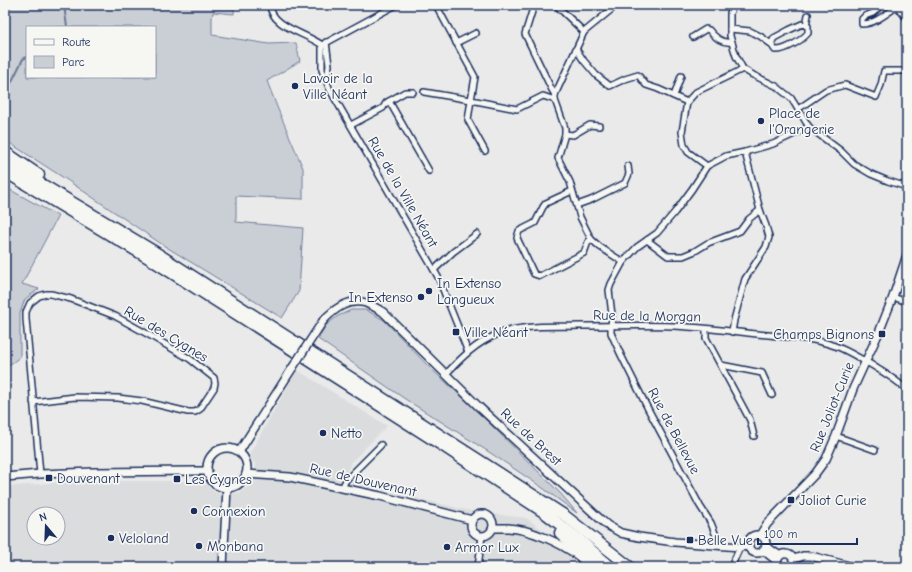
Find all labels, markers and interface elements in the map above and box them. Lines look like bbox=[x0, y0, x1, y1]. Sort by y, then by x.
legend bbox=[26, 26, 156, 78]
text: Route bbox=[62, 35, 91, 49]
text: Parc bbox=[62, 55, 85, 69]
place label: Lavoir de la Ville Néant bbox=[303, 70, 373, 103]
marker: Lavoir de la Ville Néant bbox=[290, 81, 300, 91]
place label: Place de l'Orangerie bbox=[769, 105, 834, 138]
marker: Place de l'Orangerie bbox=[756, 116, 766, 126]
street label: Rue de la Ville Néant bbox=[364, 134, 442, 251]
place label: In Extenso Langueux bbox=[437, 275, 502, 308]
marker: In Extenso Langueux bbox=[424, 286, 434, 296]
place label: In Extenso bbox=[348, 289, 413, 306]
marker: In Extenso bbox=[416, 292, 426, 302]
street label: Rue des Cygnes bbox=[121, 302, 211, 366]
street label: Rue de la Morgan bbox=[593, 307, 701, 325]
place label: Ville Néant bbox=[464, 324, 529, 341]
place label: Champs Bignons bbox=[773, 326, 874, 343]
marker: Ville Néant bbox=[451, 327, 461, 337]
marker: Champs Bignons bbox=[877, 329, 887, 339]
street label: Rue Joliot-Curie bbox=[806, 359, 858, 455]
street label: Rue de Bellevue bbox=[644, 385, 704, 477]
street label: Rue de Brest bbox=[497, 404, 566, 470]
place label: Netto bbox=[331, 425, 362, 442]
marker: Netto bbox=[318, 428, 328, 438]
street label: Rue de Douvenant bbox=[308, 459, 419, 501]
place label: Douvenant bbox=[57, 470, 121, 487]
place label: Les Cygnes bbox=[185, 471, 252, 488]
marker: Douvenant bbox=[44, 473, 54, 483]
marker: Les Cygnes bbox=[172, 474, 182, 484]
place label: Joliot Curie bbox=[799, 492, 867, 509]
marker: Joliot Curie bbox=[786, 495, 796, 505]
place label: Connexion bbox=[202, 503, 265, 520]
north arrow bbox=[26, 506, 66, 546]
marker: Connexion bbox=[189, 506, 199, 516]
text: N bbox=[37, 510, 48, 524]
scale bar bbox=[758, 520, 857, 546]
text: 100 m bbox=[764, 527, 797, 541]
place label: Veloland bbox=[119, 530, 169, 547]
place label: Belle Vue bbox=[698, 532, 753, 549]
marker: Veloland bbox=[106, 533, 116, 543]
marker: Belle Vue bbox=[685, 535, 695, 545]
place label: Monbana bbox=[207, 538, 264, 555]
place label: Armor Lux bbox=[455, 539, 519, 556]
marker: Monbana bbox=[194, 541, 204, 551]
marker: Armor Lux bbox=[442, 542, 452, 552]

